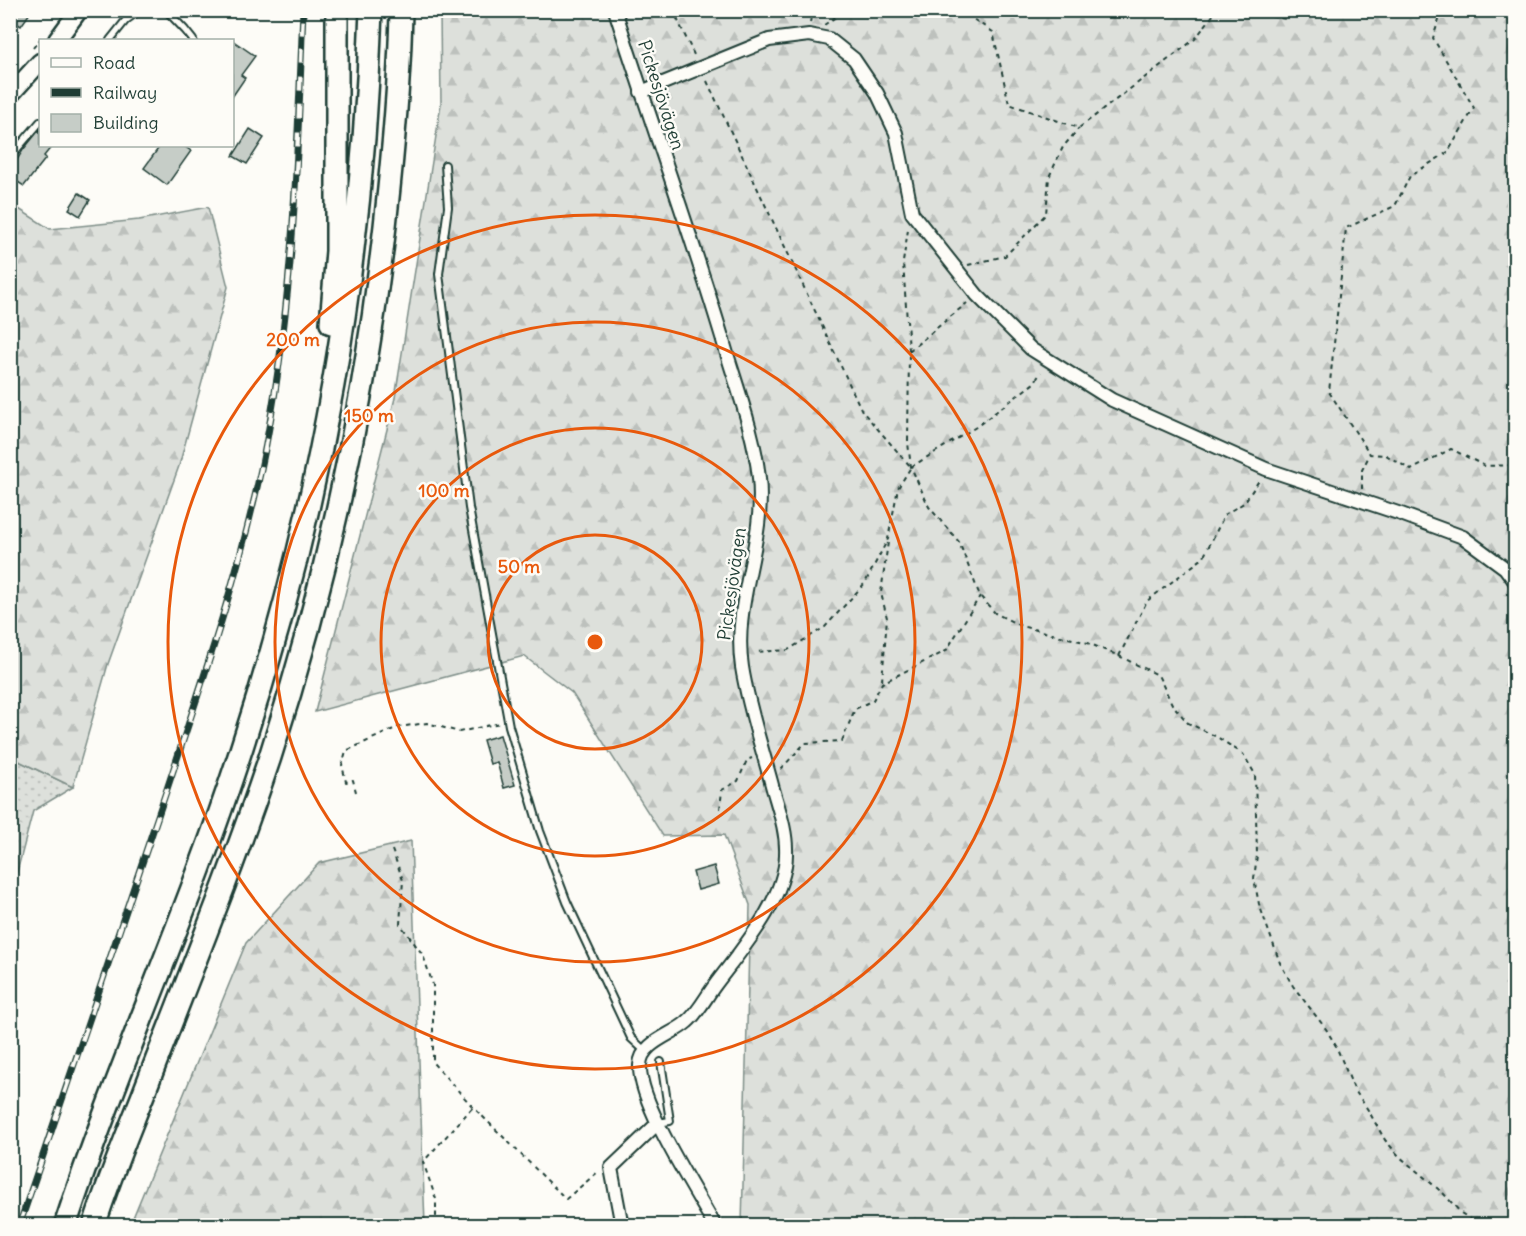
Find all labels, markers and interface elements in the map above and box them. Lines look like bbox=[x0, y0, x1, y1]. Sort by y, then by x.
street label: Pickesjövägen bbox=[633, 37, 690, 153]
legend bbox=[39, 39, 234, 147]
text: Road bbox=[93, 51, 136, 74]
text: Railway bbox=[93, 81, 157, 104]
text: Building bbox=[93, 111, 158, 134]
text: 200 m bbox=[266, 328, 320, 351]
text: 150 m bbox=[344, 404, 394, 427]
text: 100 m bbox=[419, 479, 470, 502]
street label: Pickesjövägen bbox=[712, 526, 751, 642]
text: 50 m bbox=[498, 555, 540, 578]
centre of rings bbox=[585, 632, 605, 652]

